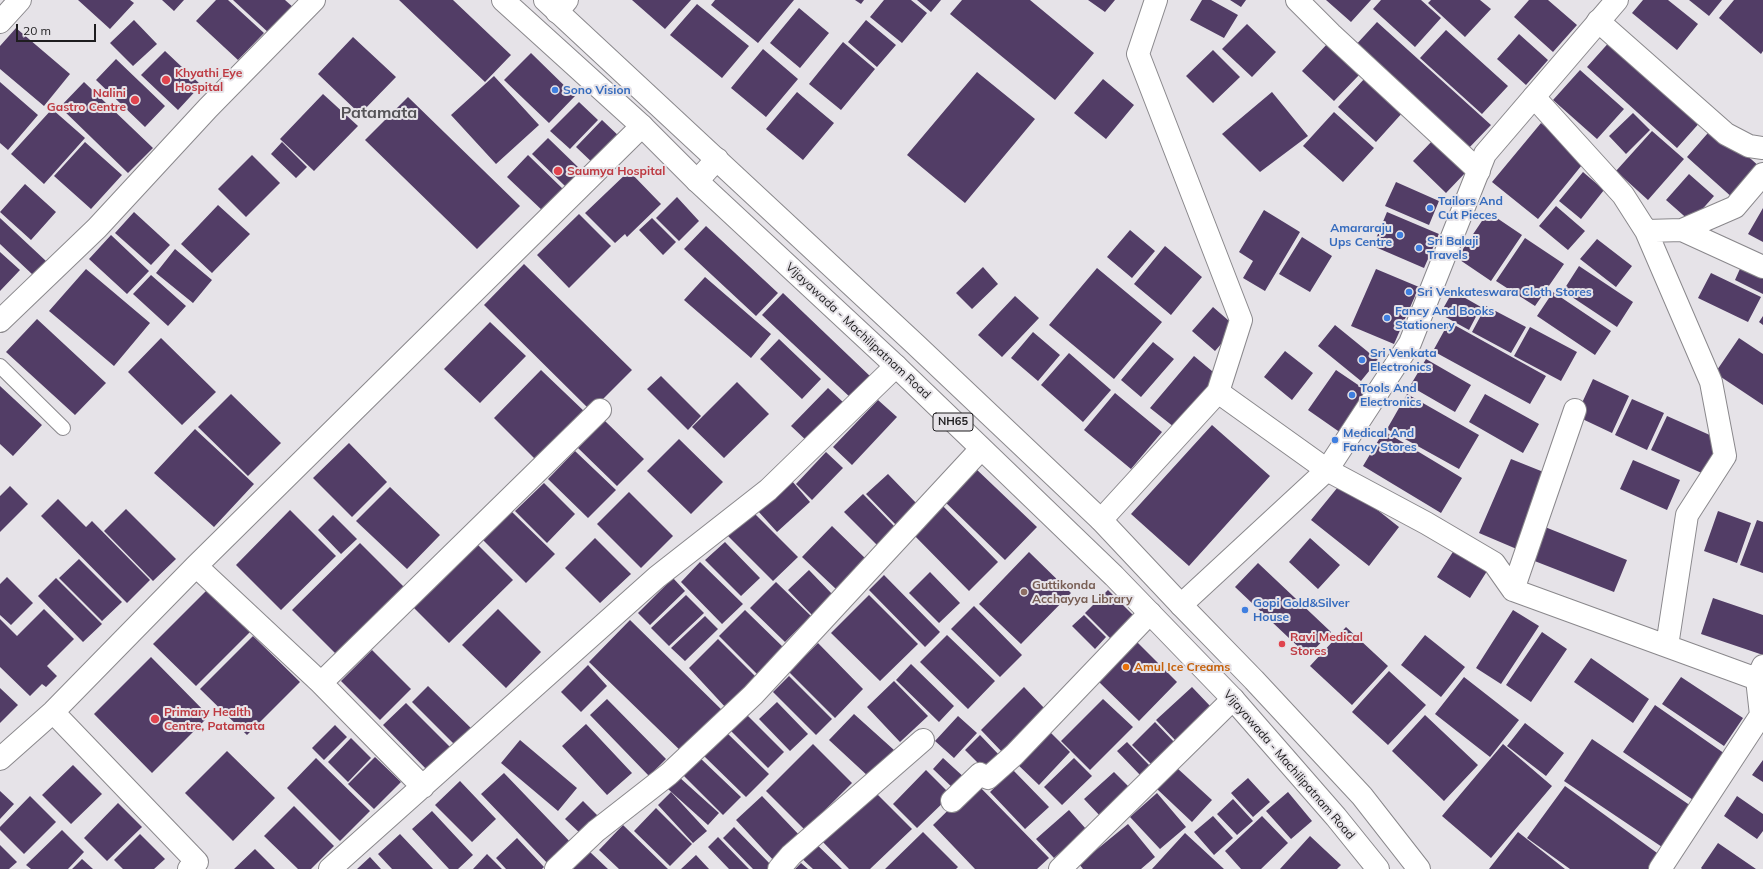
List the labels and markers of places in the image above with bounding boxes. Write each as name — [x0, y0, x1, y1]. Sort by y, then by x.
place label: Khyathi Eye Hospital — [175, 66, 242, 94]
marker: Khyathi Eye Hospital — [160, 74, 172, 86]
place label: Sono Vision — [563, 83, 631, 97]
marker: Sono Vision — [550, 85, 560, 95]
place label: Nalini Gastro Centre — [47, 86, 126, 114]
marker: Nalini Gastro Centre — [129, 94, 141, 106]
place label: Saumya Hospital — [567, 164, 665, 178]
marker: Saumya Hospital — [552, 165, 564, 177]
place label: Tailors And Cut Pieces — [1438, 194, 1503, 222]
marker: Tailors And Cut Pieces — [1425, 203, 1435, 213]
place label: Amararaju Ups Centre — [1329, 221, 1392, 249]
marker: Amararaju Ups Centre — [1395, 230, 1405, 240]
place label: Sri Balaji Travels — [1427, 234, 1478, 262]
marker: Sri Balaji Travels — [1414, 243, 1424, 253]
place label: Sri Venkateswara Cloth Stores — [1417, 285, 1592, 299]
marker: Sri Venkateswara Cloth Stores — [1404, 287, 1414, 297]
place label: Fancy And Books Stationery — [1395, 304, 1494, 332]
marker: Fancy And Books Stationery — [1382, 313, 1392, 323]
place label: Sri Venkata Electronics — [1370, 346, 1437, 374]
marker: Sri Venkata Electronics — [1357, 355, 1367, 365]
place label: Tools And Electronics — [1360, 381, 1422, 409]
marker: Tools And Electronics — [1347, 390, 1357, 400]
place label: Medical And Fancy Stores — [1343, 426, 1417, 454]
marker: Medical And Fancy Stores — [1330, 435, 1340, 445]
place label: Guttikonda Acchayya Library — [1032, 578, 1132, 606]
marker: Guttikonda Acchayya Library — [1019, 587, 1029, 597]
place label: Gopi Gold&Silver House — [1253, 596, 1349, 624]
marker: Gopi Gold&Silver House — [1240, 605, 1250, 615]
place label: Ravi Medical Stores — [1290, 630, 1363, 658]
marker: Ravi Medical Stores — [1277, 639, 1287, 649]
place label: Amul Ice Creams — [1134, 660, 1230, 674]
marker: Amul Ice Creams — [1121, 662, 1131, 672]
place label: Primary Health Centre, Patamata — [164, 705, 265, 733]
marker: Primary Health Centre, Patamata — [149, 713, 161, 725]

